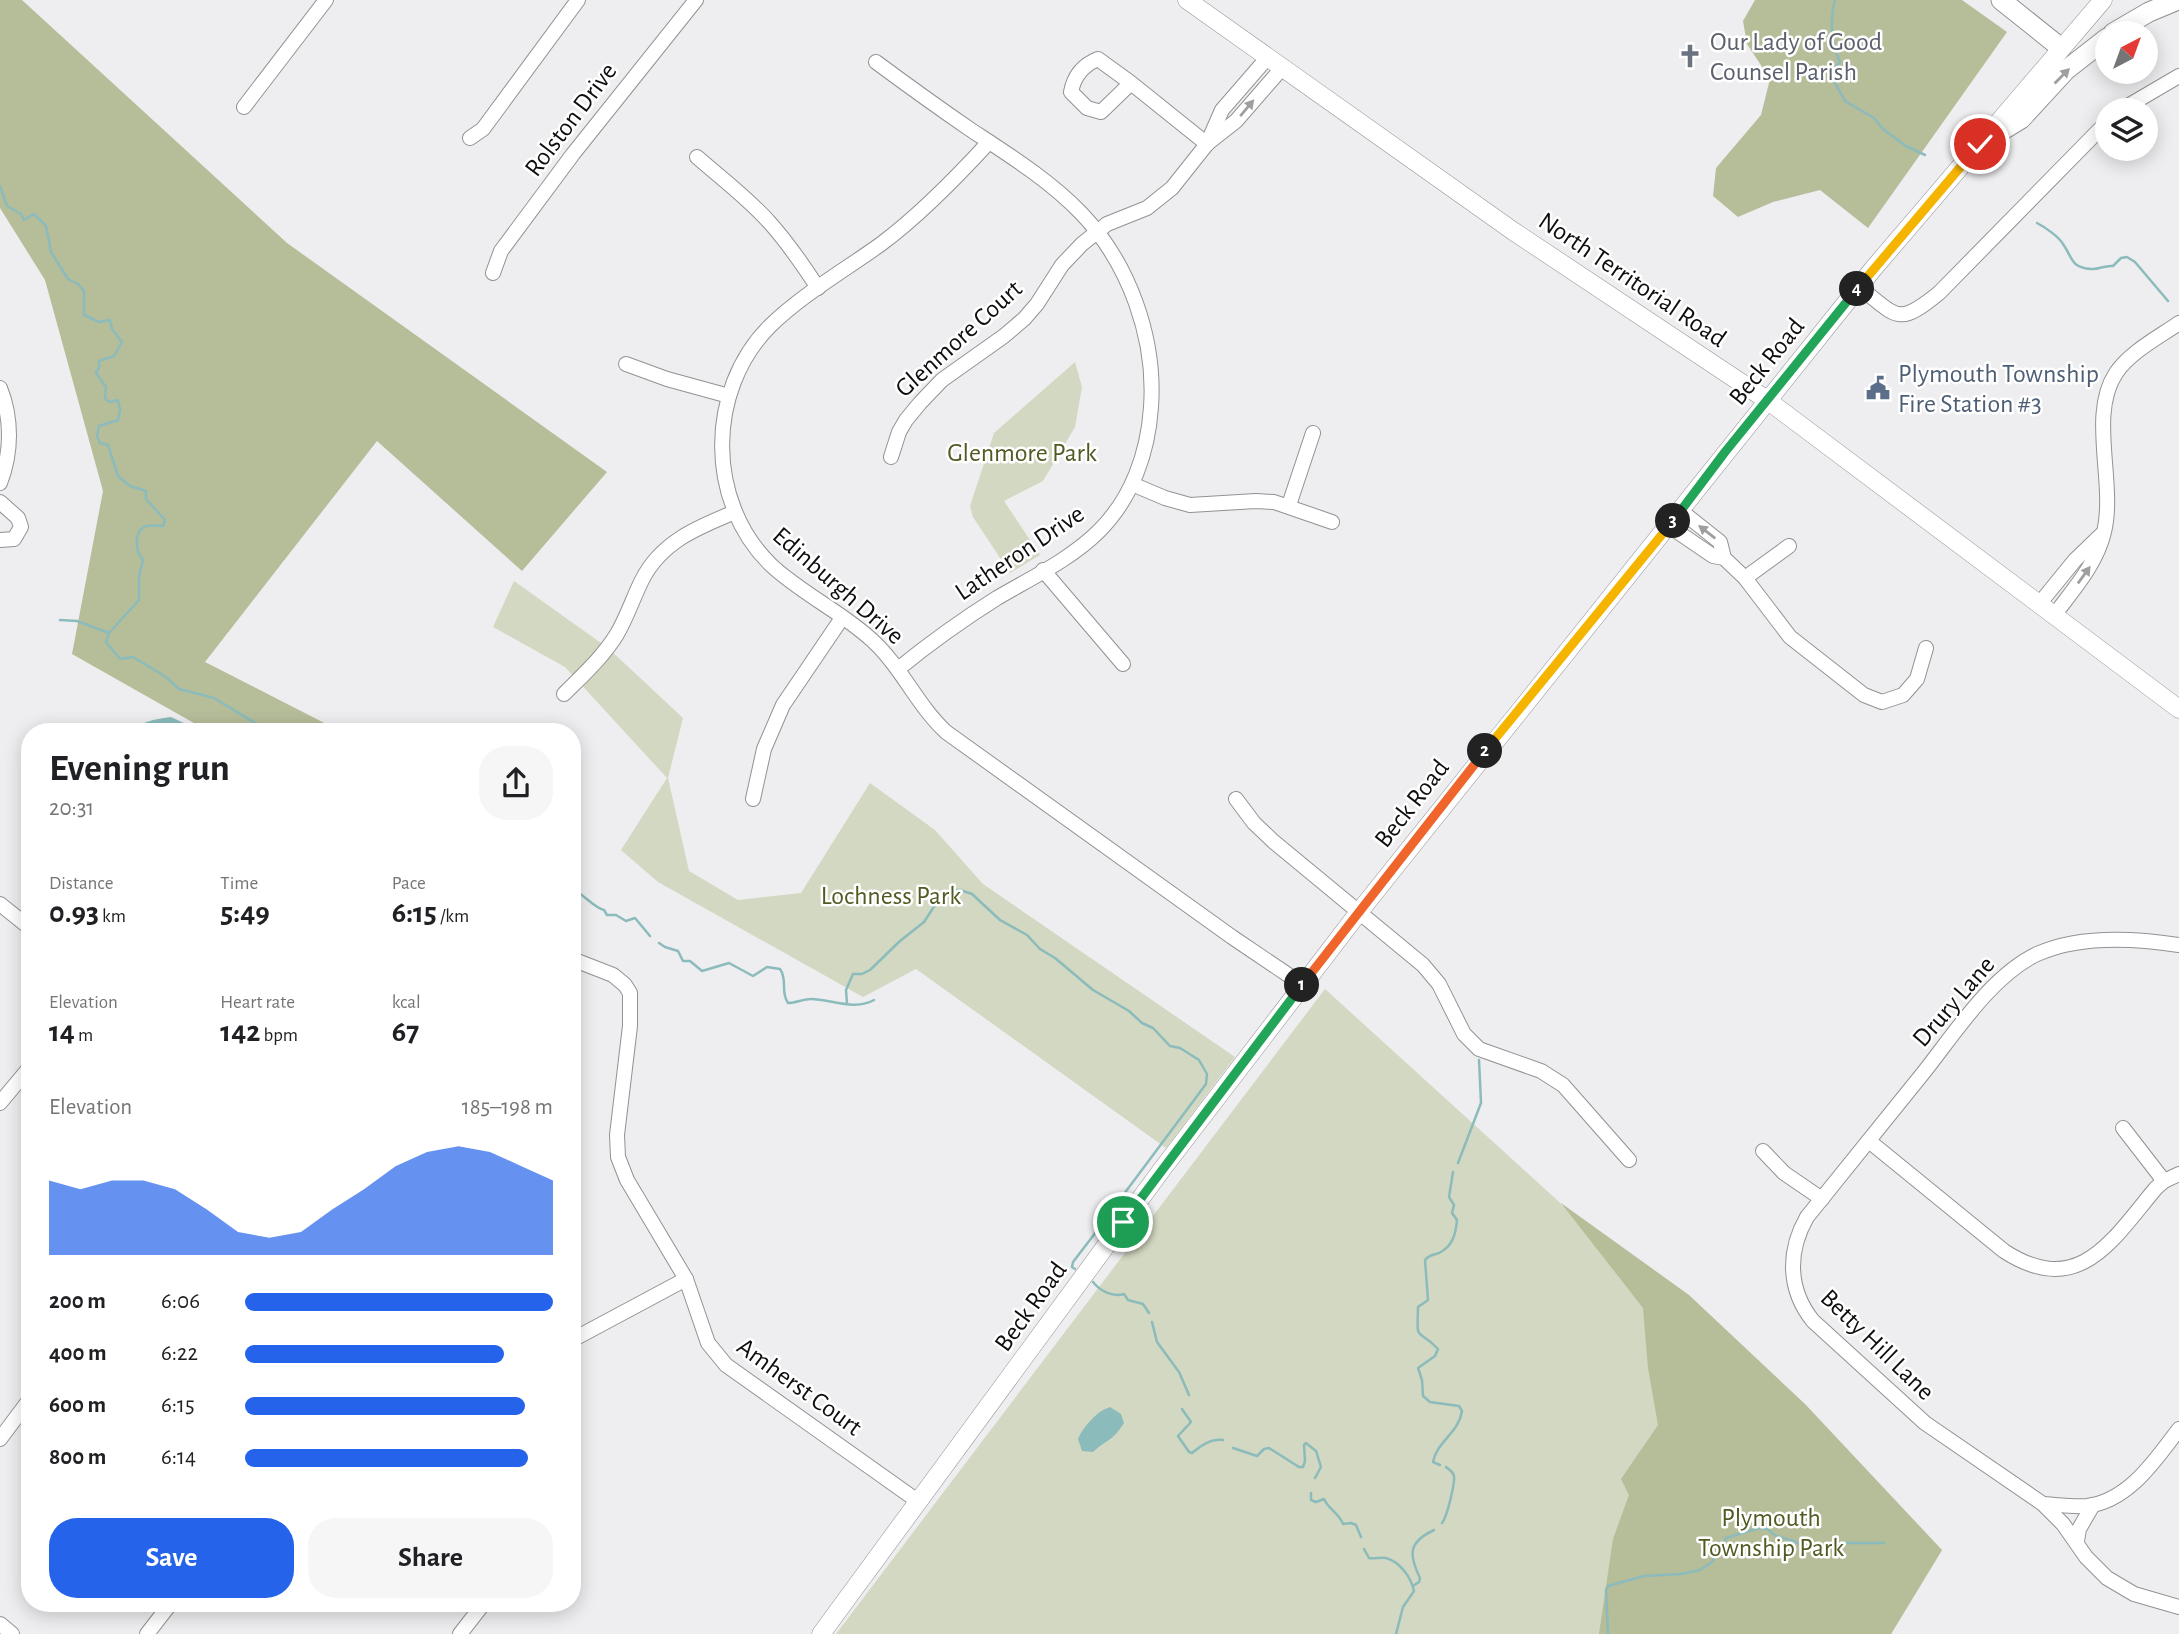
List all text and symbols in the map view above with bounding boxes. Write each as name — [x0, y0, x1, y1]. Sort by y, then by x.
north arrow — [2095, 21, 2158, 84]
map controls — [2095, 21, 2158, 161]
place label: Our Lady of Good Counsel Parish — [1710, 29, 1882, 85]
church icon: Our Lady of Good Counsel Parish — [1676, 42, 1704, 70]
street label: Rolston Drive — [520, 58, 622, 181]
one-way arrow — [2053, 68, 2069, 85]
button: layers — [2095, 98, 2158, 161]
one-way arrow — [1239, 99, 1255, 117]
pin — [1950, 114, 2010, 174]
icon: check — [1961, 125, 1999, 163]
street label: North Territorial Road — [1534, 208, 1731, 352]
pin: 4 — [1840, 272, 1874, 306]
street label: Glenmore Court — [890, 275, 1027, 402]
text: 4 — [1852, 279, 1861, 298]
street label: Beck Road — [1724, 313, 1809, 410]
place label: Plymouth Township Fire Station #3 — [1898, 361, 2099, 417]
public building icon: Plymouth Township Fire Station #3 — [1864, 374, 1892, 402]
park label: Glenmore Park — [947, 440, 1097, 466]
street label: Latheron Drive — [950, 500, 1089, 605]
pin: 3 — [1656, 504, 1690, 538]
text: 3 — [1668, 511, 1677, 530]
street label: Edinburgh Drive — [768, 522, 909, 649]
one-way arrow — [1698, 525, 1716, 539]
one-way arrow — [2076, 566, 2090, 584]
pin: 2 — [1468, 734, 1502, 768]
text: 2 — [1480, 741, 1489, 760]
button: share — [479, 746, 553, 820]
text: Evening run — [49, 750, 230, 788]
street label: Beck Road — [1370, 755, 1454, 852]
text: 20:31 — [49, 797, 94, 820]
text: Distance — [49, 874, 113, 893]
text: Time — [220, 874, 258, 893]
text: Pace — [392, 874, 426, 893]
park label: Lochness Park — [821, 883, 961, 909]
text: 0.93 — [49, 898, 99, 928]
text: 5:49 — [220, 898, 270, 928]
text: 6:15 — [392, 898, 437, 928]
text: km — [99, 907, 126, 926]
text: /km — [437, 907, 469, 926]
street label: Drury Lane — [1908, 952, 2000, 1052]
pin: 1 — [1284, 968, 1320, 1002]
text: 1 — [1298, 975, 1305, 994]
text: Elevation — [49, 993, 118, 1012]
text: Heart rate — [220, 993, 295, 1012]
text: kcal — [392, 993, 421, 1012]
text: 14 — [49, 1017, 75, 1047]
text: 142 — [220, 1017, 260, 1047]
text: 67 — [392, 1017, 419, 1047]
text: m — [75, 1026, 93, 1045]
text: bpm — [260, 1026, 298, 1045]
text: Elevation — [49, 1096, 132, 1119]
text: 185–198 m — [462, 1096, 553, 1119]
pin — [1093, 1192, 1153, 1252]
icon: arrive — [1104, 1203, 1142, 1241]
street label: Beck Road — [990, 1257, 1072, 1356]
street label: Betty Hill Lane — [1815, 1284, 1939, 1405]
text: 200 m — [49, 1290, 106, 1313]
text: 6:06 — [161, 1290, 200, 1313]
street label: Amherst Court — [732, 1333, 867, 1441]
text: 400 m — [49, 1342, 107, 1365]
text: 6:22 — [161, 1342, 198, 1365]
text: 600 m — [49, 1394, 106, 1417]
text: 6:15 — [161, 1394, 195, 1417]
text: 800 m — [49, 1446, 106, 1469]
text: 6:14 — [161, 1446, 196, 1469]
park label: Plymouth Township Park — [1698, 1505, 1844, 1561]
button: Save — [49, 1518, 294, 1598]
button: Share — [308, 1518, 553, 1598]

